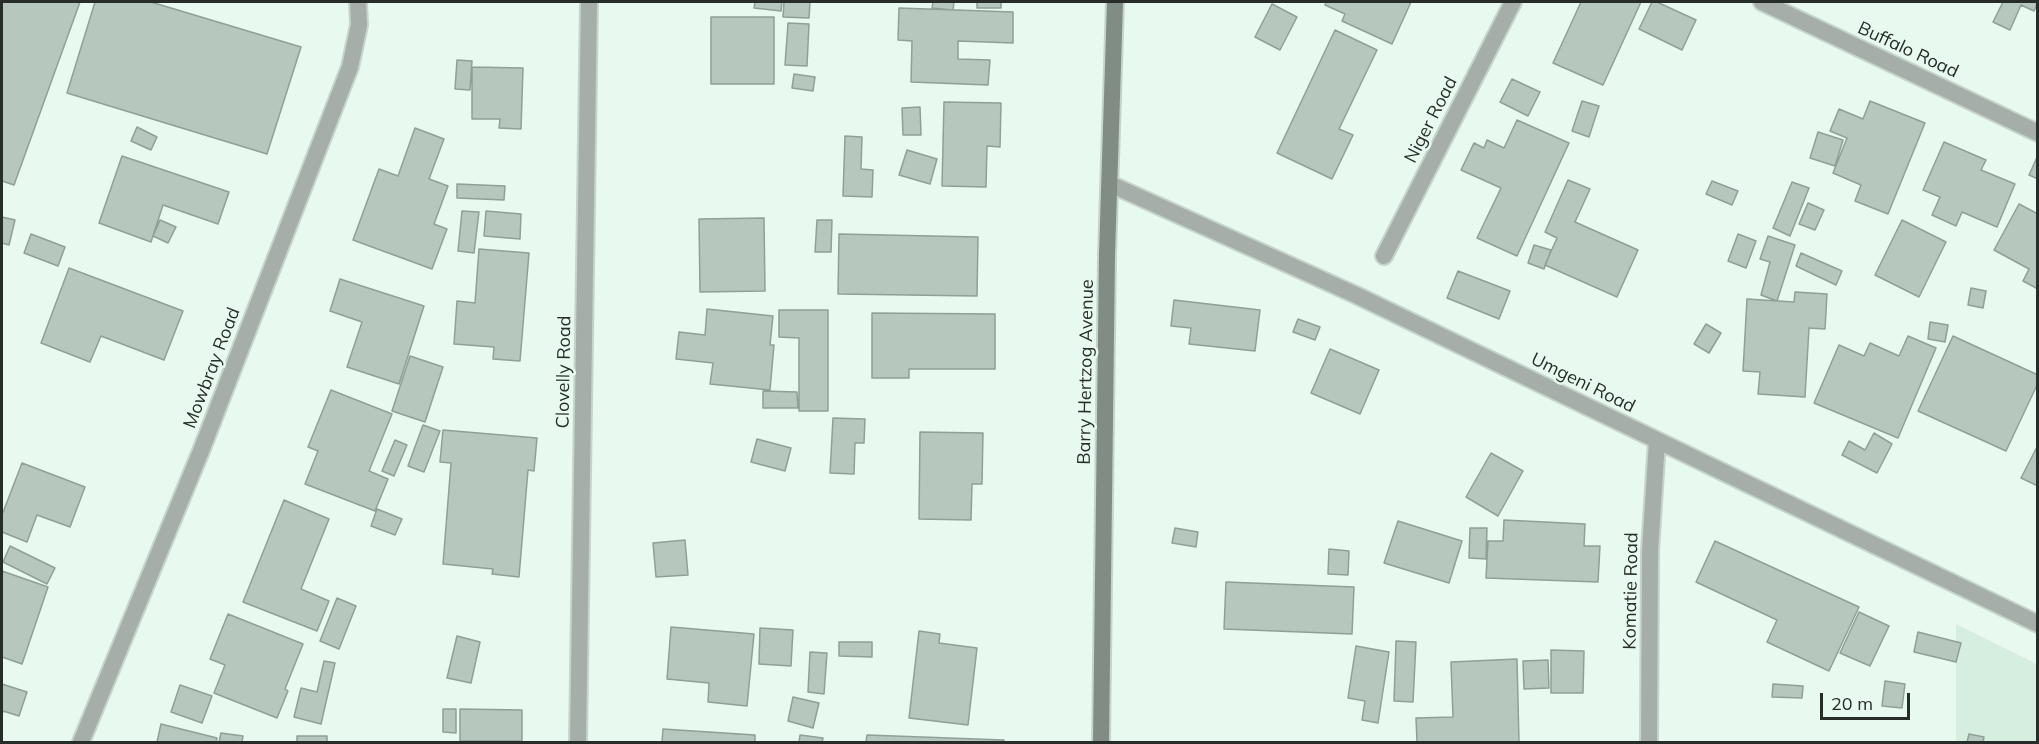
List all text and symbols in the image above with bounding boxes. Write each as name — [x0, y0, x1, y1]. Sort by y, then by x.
street label: Buffalo Road — [1854, 17, 1962, 83]
street label: Niger Road — [1400, 73, 1462, 167]
street label: Barry Hertzog Avenue — [1074, 279, 1098, 465]
street label: Mowbray Road — [179, 305, 245, 431]
street label: Clovelly Road — [552, 315, 576, 429]
street label: Umgeni Road — [1527, 348, 1639, 418]
street label: Komatie Road — [1619, 532, 1643, 650]
scale bar — [1823, 681, 1913, 719]
text: 20 m — [1831, 692, 1873, 715]

